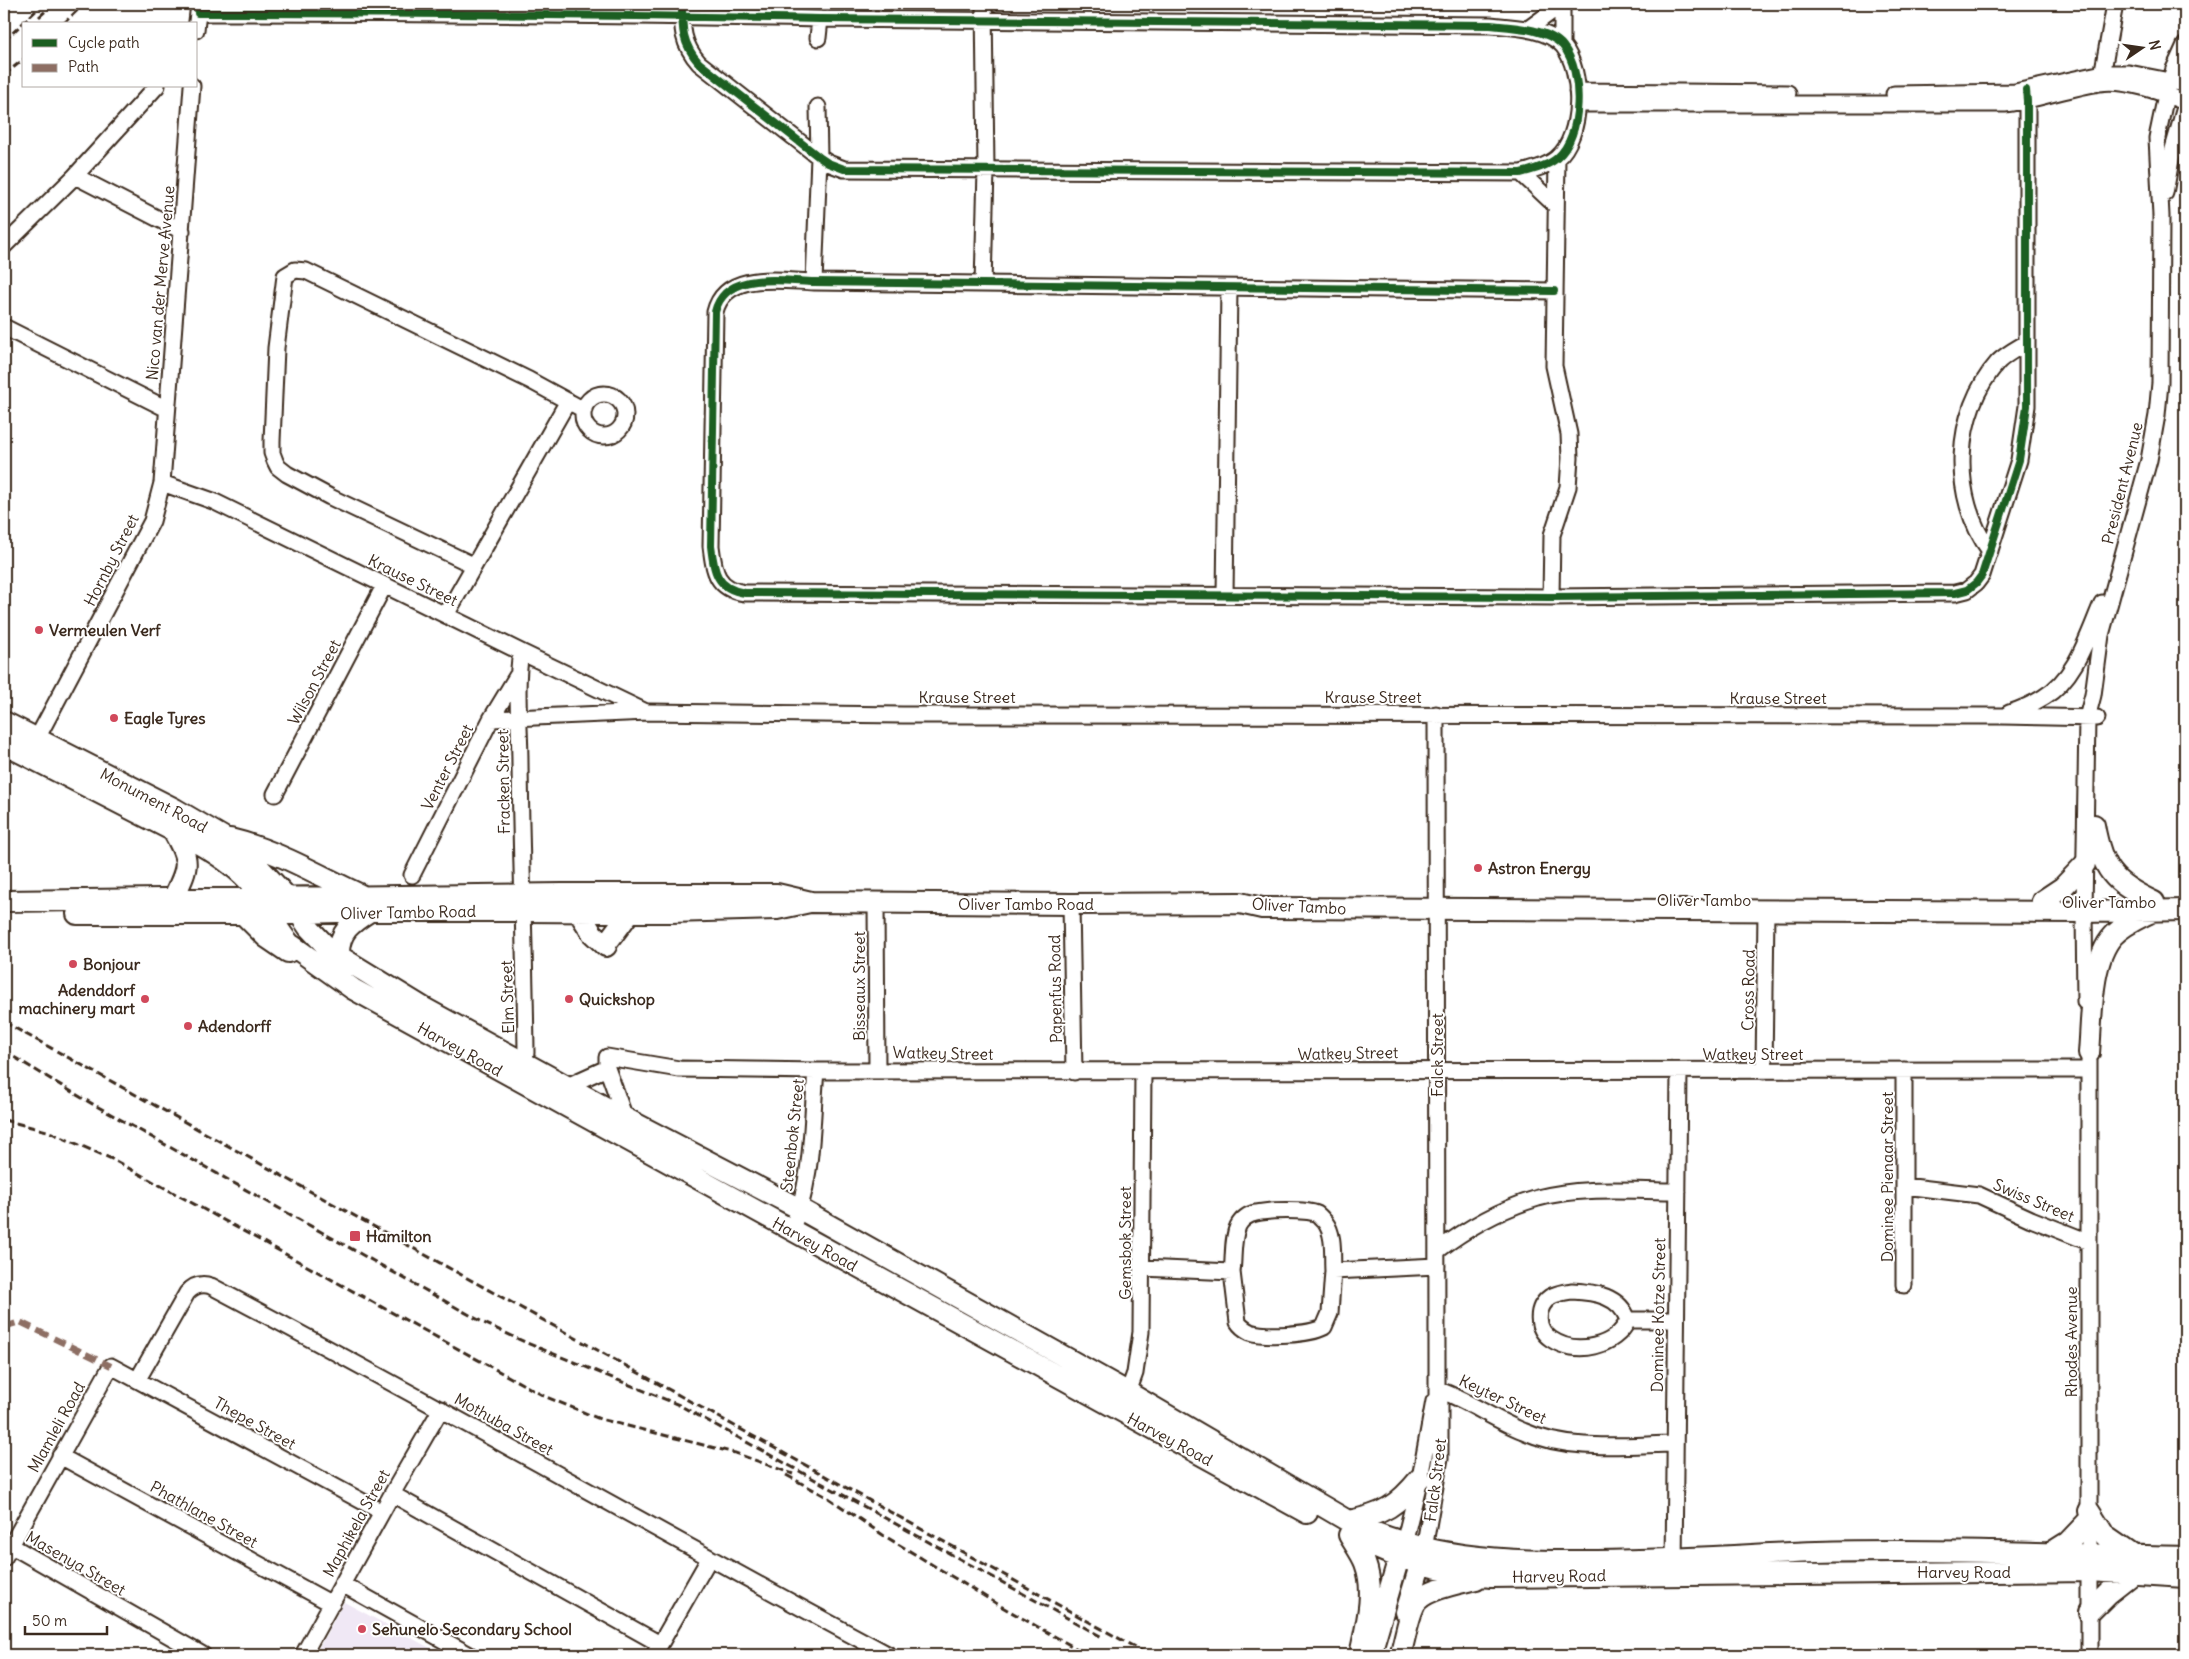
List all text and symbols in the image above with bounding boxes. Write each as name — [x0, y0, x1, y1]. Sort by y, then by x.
legend — [22, 22, 198, 88]
north arrow — [2116, 22, 2166, 72]
text: Cycle path — [68, 33, 140, 52]
text: N — [2145, 38, 2165, 52]
text: Path — [68, 57, 99, 76]
street label: Nico van der Merve Avenue — [142, 185, 178, 381]
street label: President Avenue — [2097, 420, 2147, 546]
street label: Hornby Street — [79, 510, 143, 609]
street label: Krause Street — [365, 550, 462, 611]
place label: Vermeulen Verf — [49, 620, 161, 640]
marker: Vermeulen Verf — [33, 624, 45, 636]
street label: Wilson Street — [283, 635, 345, 728]
street label: Krause Street — [918, 687, 1016, 707]
street label: Krause Street — [1324, 687, 1422, 707]
street label: Krause Street — [1729, 688, 1827, 708]
place label: Eagle Tyres — [124, 708, 205, 729]
marker: Eagle Tyres — [108, 712, 120, 724]
street label: Venter Street — [417, 720, 478, 813]
street label: Fracken Street — [492, 729, 514, 834]
street label: Monument Road — [97, 763, 211, 837]
place label: Astron Energy — [1488, 858, 1591, 879]
marker: Astron Energy — [1472, 862, 1484, 874]
street label: Oliver Tambo — [1657, 890, 1751, 910]
street label: Oliver Tambo — [2062, 892, 2156, 912]
street label: Oliver Tambo Road — [958, 894, 1094, 914]
street label: Oliver Tambo — [1251, 894, 1347, 918]
street label: Oliver Tambo Road — [340, 901, 476, 923]
street label: Bisseaux Street — [849, 930, 869, 1041]
street label: Papenfus Road — [1044, 935, 1066, 1043]
street label: Cross Road — [1737, 949, 1759, 1031]
place label: Bonjour — [83, 954, 141, 974]
marker: Bonjour — [67, 958, 79, 970]
street label: Elm Street — [496, 959, 518, 1034]
place label: Adenddorf machinery mart — [19, 980, 136, 1019]
place label: Quickshop — [579, 989, 655, 1010]
marker: Adenddorf machinery mart — [139, 993, 151, 1005]
marker: Quickshop — [563, 993, 575, 1005]
street label: Falck Street — [1427, 1012, 1447, 1097]
place label: Adendorff — [198, 1016, 272, 1036]
street label: Harvey Road — [414, 1017, 506, 1081]
marker: Adendorff — [182, 1020, 194, 1032]
street label: Watkey Street — [892, 1042, 994, 1064]
street label: Watkey Street — [1297, 1042, 1399, 1064]
street label: Watkey Street — [1703, 1044, 1804, 1064]
street label: Steenbok Street — [776, 1077, 808, 1192]
street label: Dominee Pienaar Street — [1877, 1091, 1897, 1262]
street label: Swiss Street — [1991, 1174, 2078, 1226]
street label: Gemsbok Street — [1115, 1185, 1135, 1300]
street label: Harvey Road — [769, 1212, 861, 1276]
place label: Hamilton — [366, 1226, 431, 1246]
marker: Hamilton — [348, 1229, 362, 1243]
street label: Dominee Kotze Street — [1647, 1237, 1669, 1393]
street label: Rhodes Avenue — [2061, 1286, 2081, 1398]
street label: Keyter Street — [1456, 1370, 1550, 1428]
street label: Mlamleli Road — [23, 1378, 89, 1476]
street label: Mothuba Street — [451, 1389, 558, 1460]
street label: Thepe Street — [211, 1392, 300, 1454]
street label: Harvey Road — [1124, 1408, 1216, 1470]
street label: Falck Street — [1420, 1437, 1450, 1523]
street label: Maphikela Street — [318, 1465, 394, 1580]
street label: Phathlane Street — [147, 1476, 262, 1552]
street label: Masenya Street — [23, 1526, 130, 1600]
street label: Harvey Road — [1917, 1562, 2011, 1582]
street label: Harvey Road — [1512, 1565, 1606, 1587]
scale bar — [25, 1604, 108, 1636]
text: 50 m — [32, 1611, 67, 1630]
place label: Sehunelo Secondary School — [372, 1619, 572, 1640]
marker: Sehunelo Secondary School — [356, 1623, 368, 1635]

